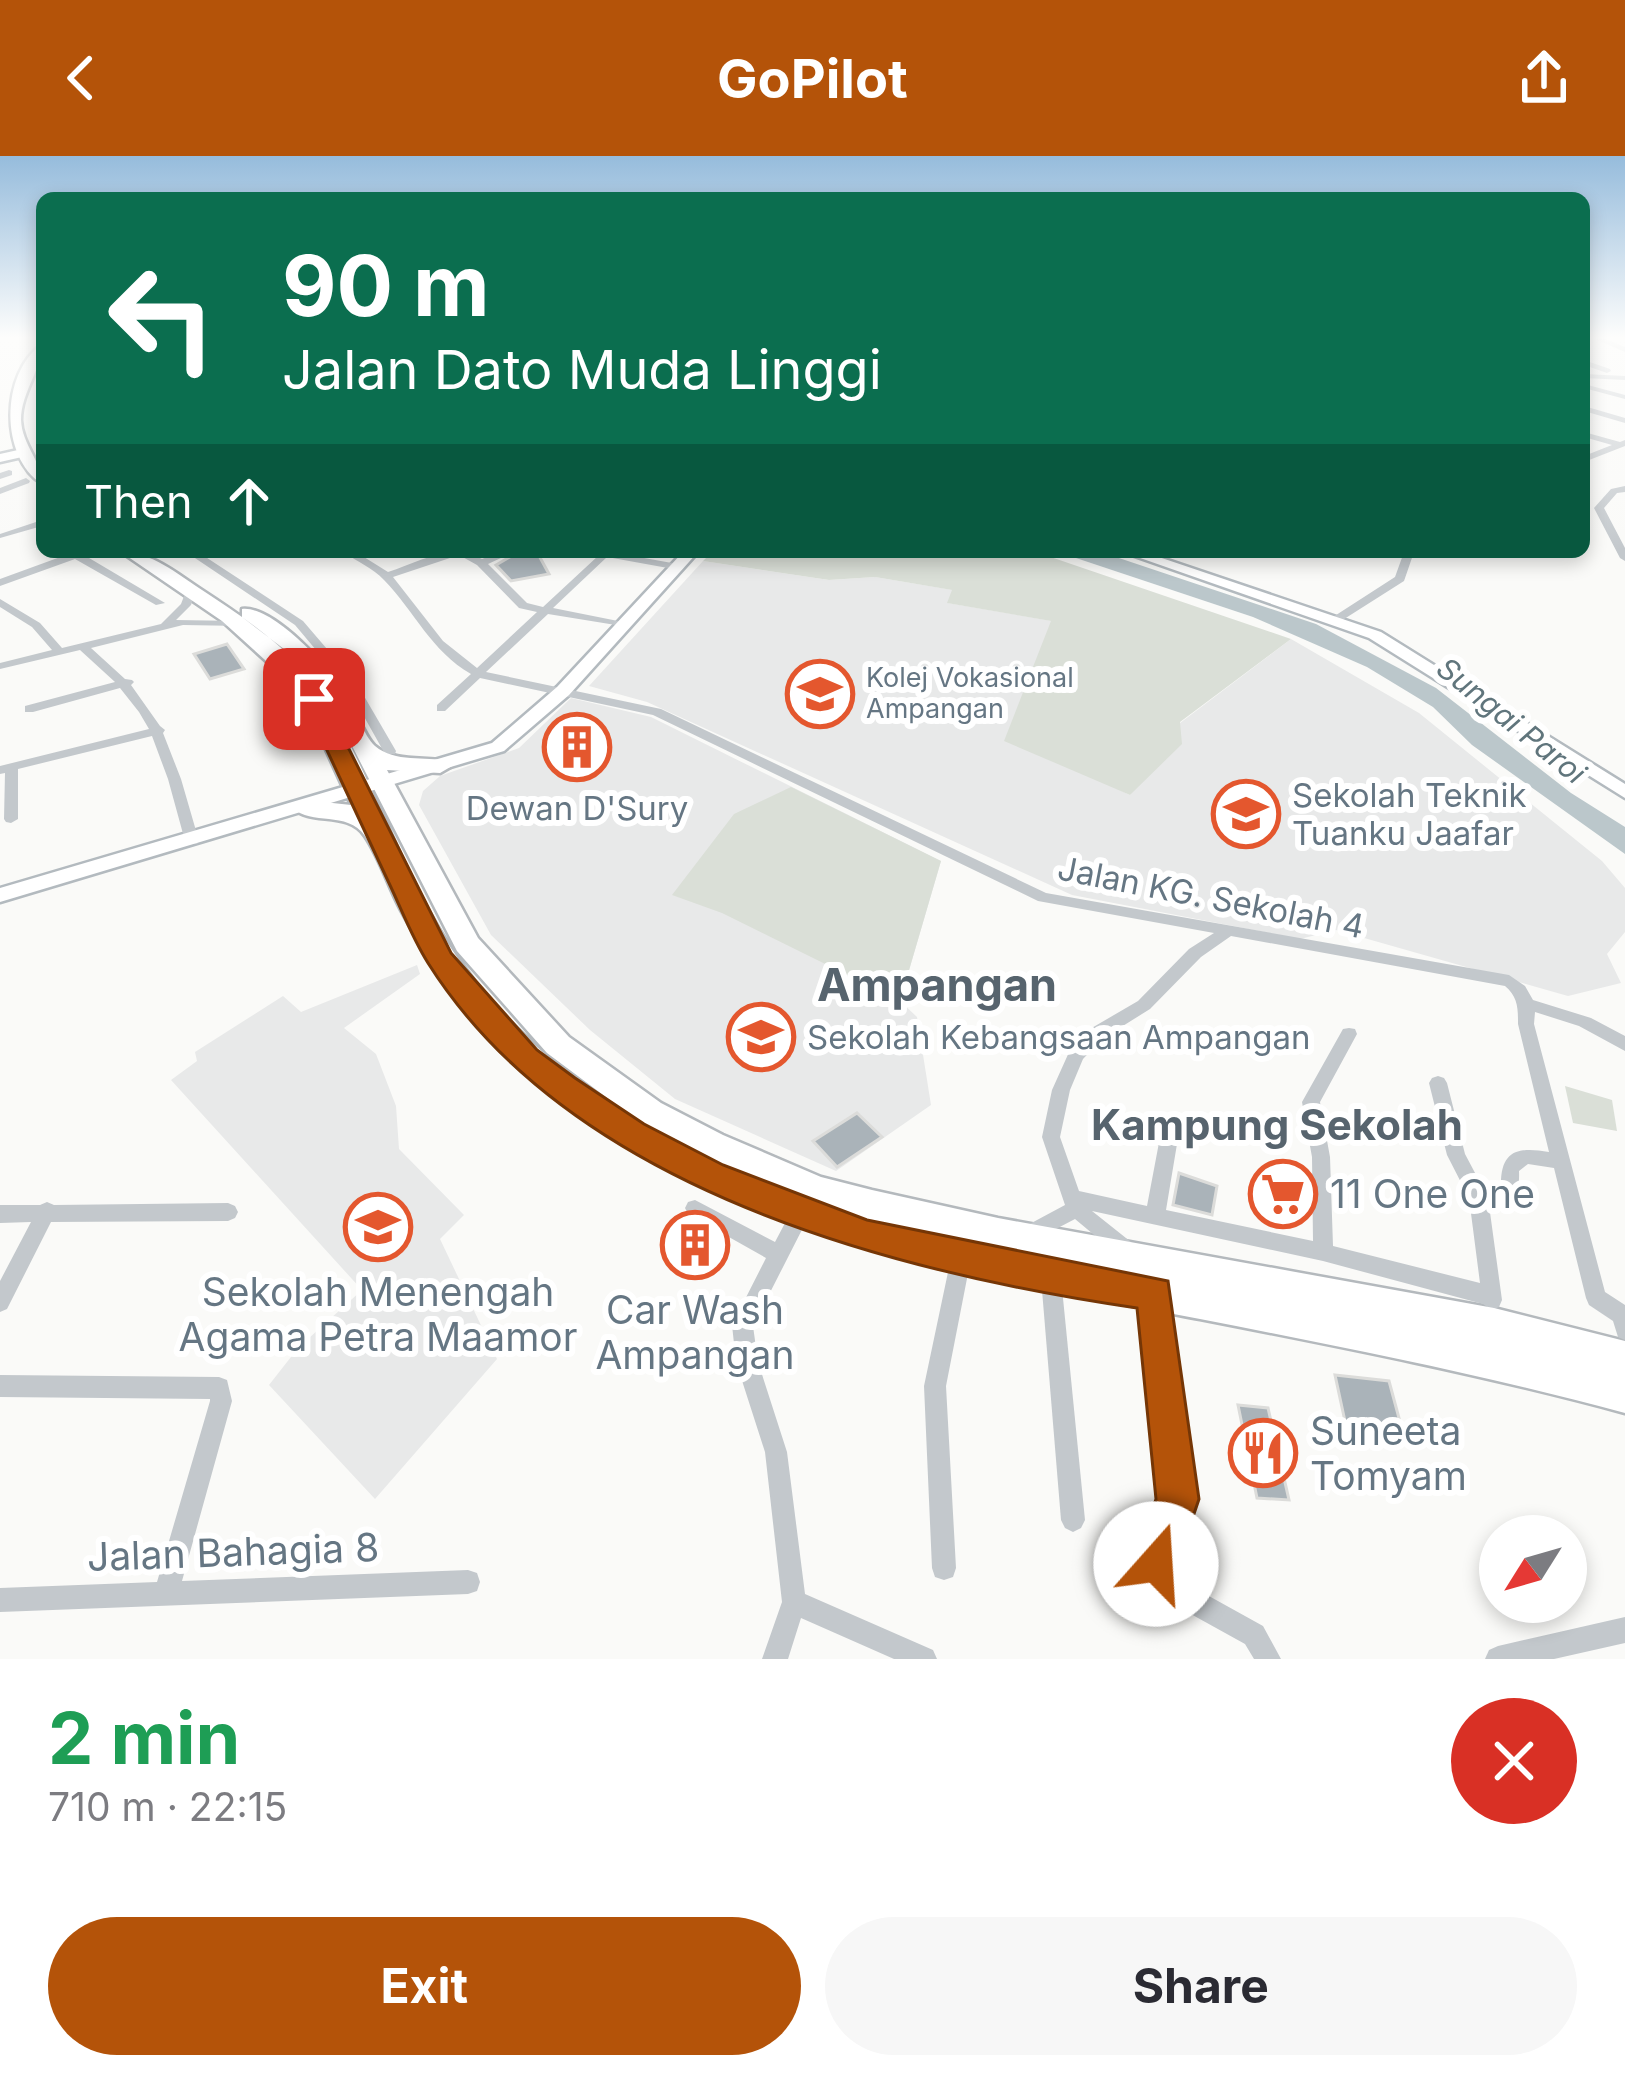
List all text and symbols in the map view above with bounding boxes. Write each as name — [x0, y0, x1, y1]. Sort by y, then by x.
icon: back — [48, 45, 114, 111]
icon: share — [1511, 45, 1577, 111]
text: GoPilot — [717, 46, 908, 111]
text: 90 m — [282, 235, 490, 336]
icon: left — [84, 240, 240, 396]
text: Jalan Dato Muda Linggi — [282, 337, 882, 402]
icon: ahead — [216, 468, 282, 534]
text: Then — [84, 474, 192, 529]
pin — [263, 648, 365, 750]
water label: Sungai Paroi — [1430, 649, 1594, 792]
school or university icon: Kolej Vokasional Ampangan — [785, 659, 855, 729]
place label: Kolej Vokasional Ampangan — [866, 661, 1074, 725]
icon: arrive — [281, 666, 347, 732]
building icon: Dewan D'Sury — [542, 712, 612, 782]
place label: Sekolah Teknik Tuanku Jaafar — [1292, 775, 1527, 853]
school or university icon: Sekolah Teknik Tuanku Jaafar — [1211, 779, 1281, 849]
place label: Dewan D'Sury — [466, 788, 688, 828]
street label: Jalan KG. Sekolah 4 — [1054, 848, 1368, 946]
district label: Ampangan — [817, 957, 1057, 1012]
school or university icon: Sekolah Kebangsaan Ampangan — [726, 1002, 796, 1072]
place label: Sekolah Kebangsaan Ampangan — [807, 1017, 1311, 1057]
district label: Kampung Sekolah — [1091, 1099, 1463, 1150]
supermarket icon: 11 One One — [1248, 1159, 1318, 1229]
place label: 11 One One — [1330, 1170, 1535, 1217]
school or university icon: Sekolah Menengah Agama Petra Maamor — [343, 1192, 413, 1262]
building icon: Car Wash Ampangan — [660, 1210, 730, 1280]
place label: Sekolah Menengah Agama Petra Maamor — [179, 1268, 577, 1360]
place label: Car Wash Ampangan — [595, 1286, 795, 1378]
place label: Suneeta Tomyam — [1310, 1407, 1467, 1499]
restaurant icon: Suneeta Tomyam — [1228, 1418, 1298, 1488]
position arrow — [1093, 1501, 1219, 1627]
north arrow — [1479, 1515, 1587, 1623]
map controls — [1479, 1515, 1587, 1623]
street label: Jalan Bahagia 8 — [86, 1523, 380, 1580]
text: 2 min — [48, 1694, 240, 1781]
button: close — [1451, 1698, 1577, 1824]
text: 710 m · 22:15 — [48, 1783, 287, 1830]
button: Exit — [48, 1917, 801, 2055]
button: Share — [825, 1917, 1577, 2055]

